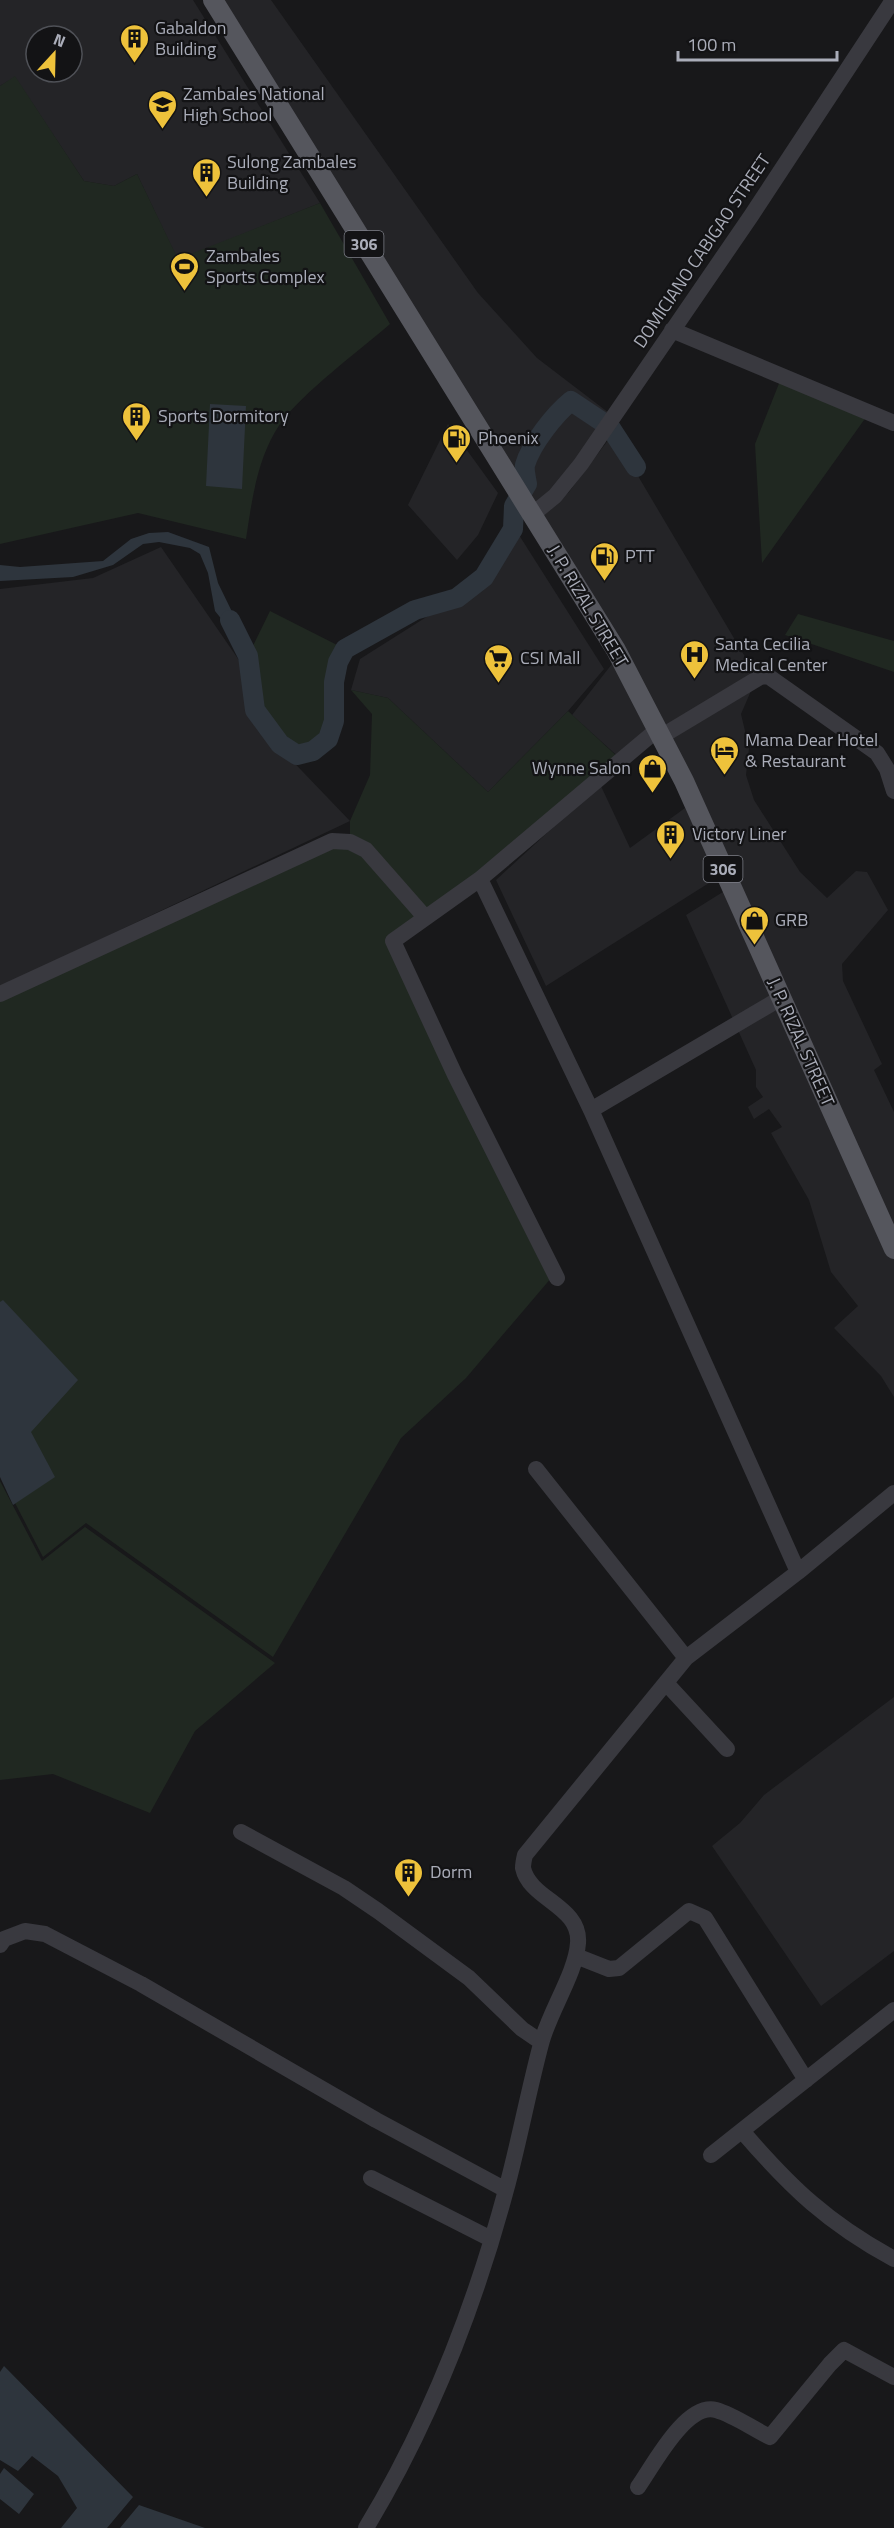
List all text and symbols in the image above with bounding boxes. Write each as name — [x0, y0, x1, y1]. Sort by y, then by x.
place label: Gabaldon Building — [155, 14, 226, 62]
building icon: Gabaldon Building — [118, 22, 150, 64]
north arrow — [24, 24, 84, 84]
scale bar — [678, 24, 837, 62]
text: N — [50, 27, 69, 53]
text: 100 m — [687, 31, 736, 58]
place label: Zambales National High School — [183, 80, 325, 128]
school or university icon: Zambales National High School — [146, 88, 178, 130]
place label: Sulong Zambales Building — [227, 148, 357, 196]
street label: DOMICIANO CABIGAO STREET — [626, 148, 777, 353]
building icon: Sulong Zambales Building — [190, 156, 222, 198]
road number: 306 — [344, 231, 384, 257]
place label: Zambales Sports Complex — [206, 242, 325, 290]
sports icon: Zambales Sports Complex — [169, 250, 201, 292]
building icon: Sports Dormitory — [121, 400, 153, 442]
place label: Sports Dormitory — [158, 402, 289, 429]
fuel station icon: Phoenix — [441, 422, 473, 464]
place label: Phoenix — [478, 424, 539, 451]
street label: J. P. RIZAL STREET — [541, 540, 636, 672]
fuel station icon: PTT — [588, 540, 620, 582]
place label: PTT — [625, 542, 655, 569]
place label: Santa Cecilia Medical Center — [715, 630, 828, 678]
hospital icon: Santa Cecilia Medical Center — [678, 638, 710, 680]
supermarket icon: CSI Mall — [483, 642, 515, 684]
place label: CSI Mall — [520, 644, 580, 671]
place label: Mama Dear Hotel & Restaurant — [745, 726, 878, 774]
hotel icon: Mama Dear Hotel & Restaurant — [708, 734, 740, 776]
shop icon: Wynne Salon — [636, 752, 668, 794]
place label: Wynne Salon — [532, 754, 631, 781]
building icon: Victory Liner — [655, 818, 687, 860]
place label: Victory Liner — [692, 820, 787, 847]
road number: 306 — [704, 856, 742, 882]
shop icon: GRB — [738, 904, 770, 946]
place label: GRB — [775, 906, 808, 933]
street label: J. P. RIZAL STREET — [761, 973, 842, 1111]
building icon: Dorm — [393, 1856, 425, 1898]
place label: Dorm — [430, 1858, 472, 1885]

